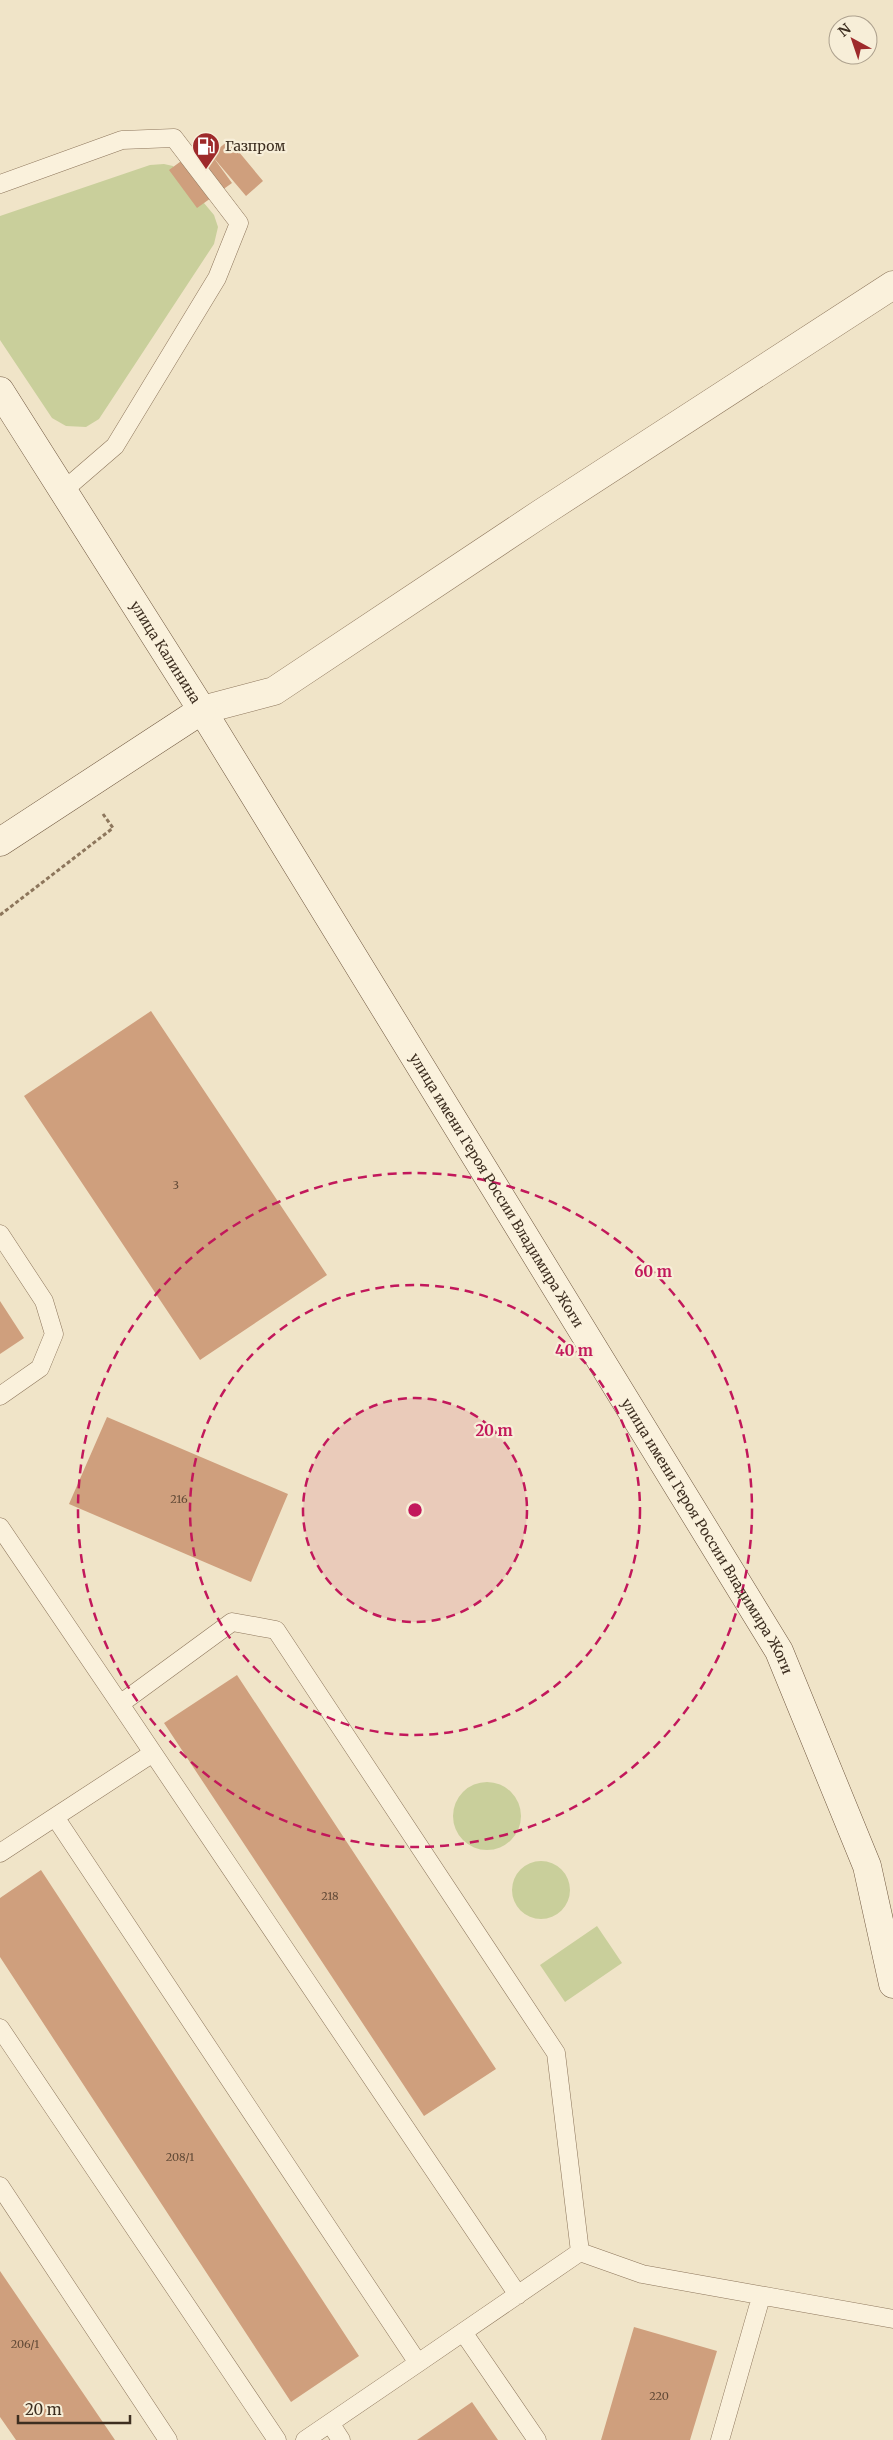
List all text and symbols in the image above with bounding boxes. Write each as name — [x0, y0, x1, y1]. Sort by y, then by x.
north arrow — [828, 15, 878, 65]
text: N — [835, 20, 855, 40]
fuel station icon: Газпром — [191, 131, 221, 170]
place label: Газпром — [225, 137, 286, 155]
street label: улица Калинина — [126, 597, 205, 707]
street label: улица имени Героя России Владимира Жоги — [406, 1050, 588, 1331]
house number: 3 — [173, 1178, 179, 1192]
text: 60 m — [634, 1262, 672, 1281]
text: 40 m — [555, 1341, 593, 1360]
street label: улица имени Героя России Владимира Жоги — [617, 1395, 797, 1677]
text: 20 m — [475, 1421, 513, 1440]
house number: 216 — [170, 1492, 188, 1506]
centre of rings — [406, 1501, 424, 1519]
house number: 218 — [321, 1889, 339, 1903]
house number: 208/1 — [166, 2150, 194, 2164]
house number: 206/1 — [11, 2337, 39, 2351]
house number: 220 — [649, 2389, 669, 2403]
scale bar — [18, 2392, 130, 2424]
text: 20 m — [25, 2400, 62, 2419]

